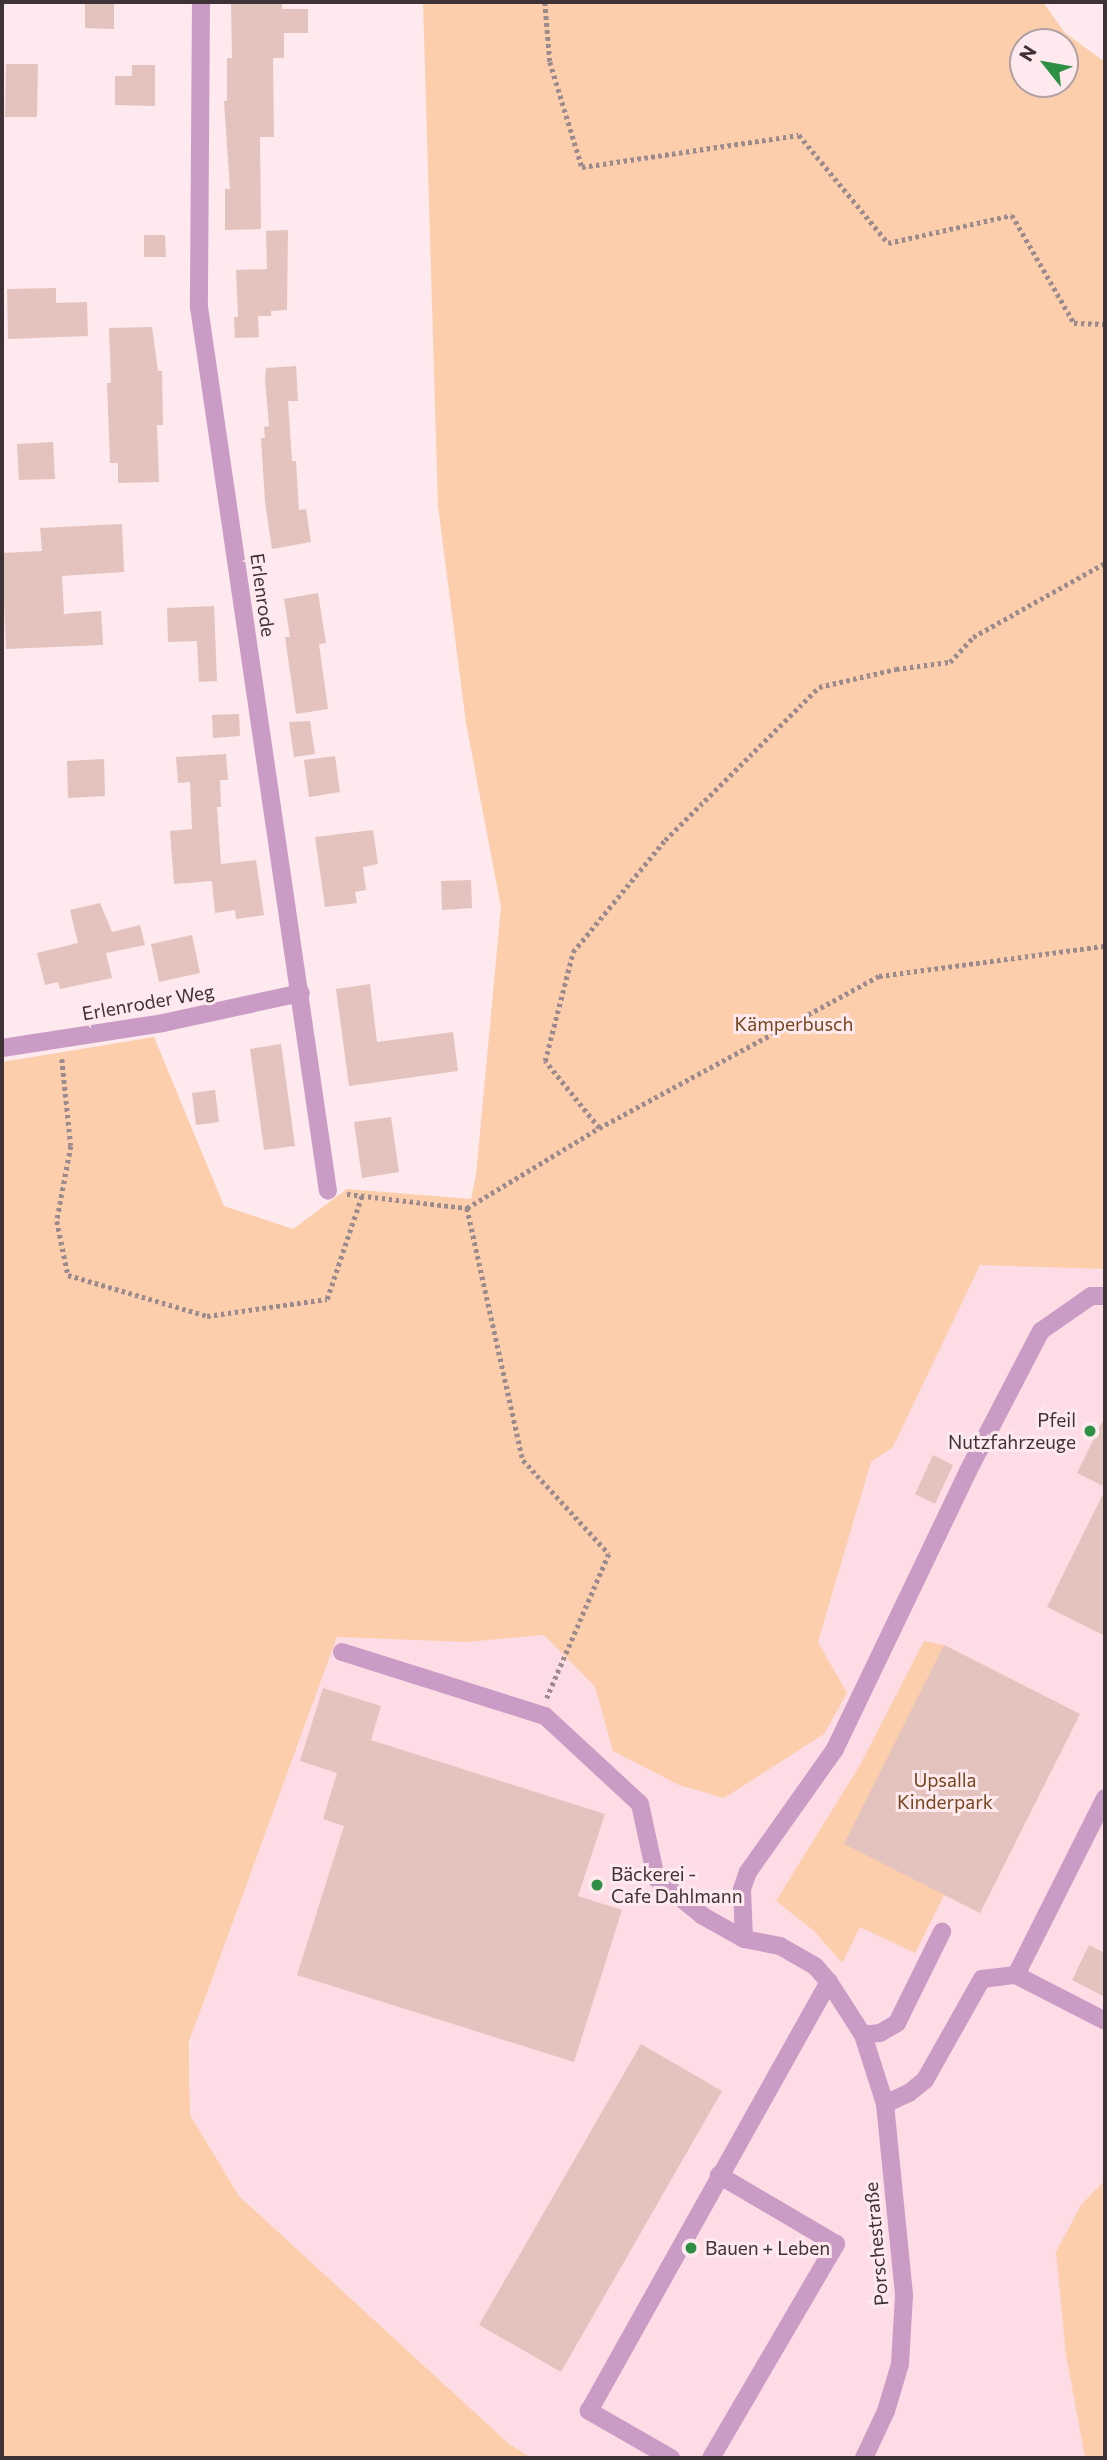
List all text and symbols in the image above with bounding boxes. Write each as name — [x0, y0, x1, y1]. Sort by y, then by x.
north arrow — [1009, 28, 1079, 98]
text: N — [1014, 41, 1041, 65]
street label: Erlenrode — [246, 552, 280, 638]
street label: Erlenroder Weg — [80, 979, 216, 1025]
park label: Kämperbusch — [735, 1013, 853, 1035]
place label: Pfeil Nutzfahrzeuge — [948, 1409, 1076, 1453]
marker: Pfeil Nutzfahrzeuge — [1082, 1423, 1098, 1439]
park label: Upsalla Kinderpark — [897, 1769, 993, 1813]
place label: Bäckerei - Cafe Dahlmann — [611, 1863, 743, 1907]
marker: Bäckerei - Cafe Dahlmann — [589, 1877, 605, 1893]
street label: Porschestraße — [859, 2181, 893, 2307]
place label: Bauen + Leben — [705, 2237, 830, 2259]
marker: Bauen + Leben — [683, 2240, 699, 2256]

